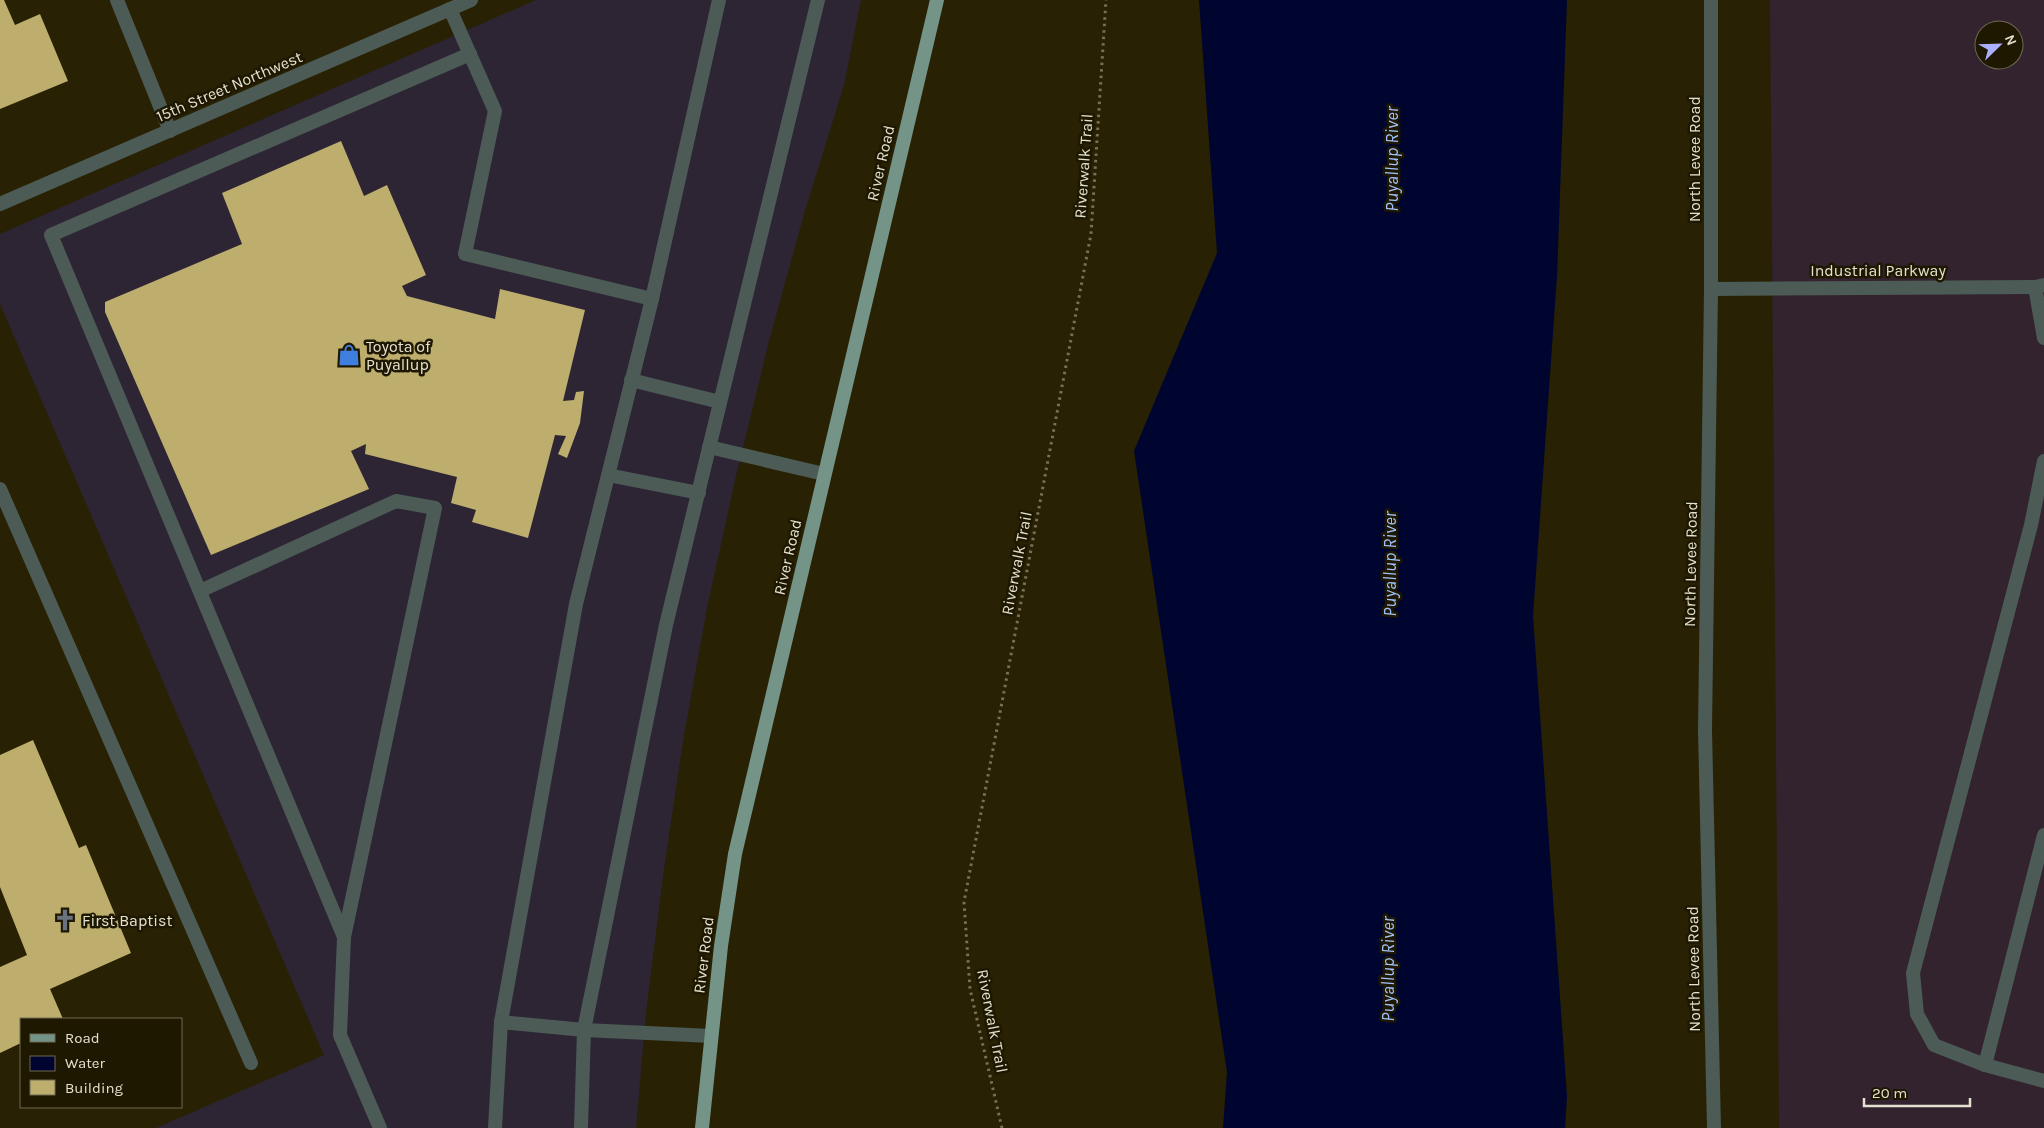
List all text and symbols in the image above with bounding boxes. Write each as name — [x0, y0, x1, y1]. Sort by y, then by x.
north arrow — [1974, 20, 2024, 70]
text: N — [2001, 32, 2020, 48]
street label: 15th Street Northwest — [153, 47, 305, 126]
street label: North Levee Road — [1685, 96, 1704, 222]
water label: Puyallup River — [1381, 105, 1403, 212]
street label: Riverwalk Trail — [1070, 113, 1097, 219]
street label: River Road — [863, 123, 898, 203]
street label: Industrial Parkway — [1810, 261, 1946, 280]
place label: Toyota of Puyallup — [366, 337, 431, 374]
shop icon: Toyota of Puyallup — [336, 342, 362, 368]
street label: North Levee Road — [1680, 501, 1701, 627]
street label: Riverwalk Trail — [997, 510, 1036, 616]
water label: Puyallup River — [1379, 510, 1401, 617]
street label: River Road — [770, 517, 805, 597]
street label: North Levee Road — [1683, 906, 1704, 1032]
church icon: First Baptist — [52, 907, 78, 933]
place label: First Baptist — [82, 911, 172, 930]
water label: Puyallup River — [1377, 915, 1399, 1022]
street label: River Road — [689, 916, 718, 995]
street label: Riverwalk Trail — [973, 968, 1012, 1074]
legend — [20, 1018, 182, 1108]
text: Road — [65, 1029, 100, 1047]
text: Water — [65, 1054, 106, 1072]
scale bar — [1864, 1076, 1970, 1108]
text: Building — [65, 1079, 123, 1097]
text: 20 m — [1872, 1084, 1907, 1102]

